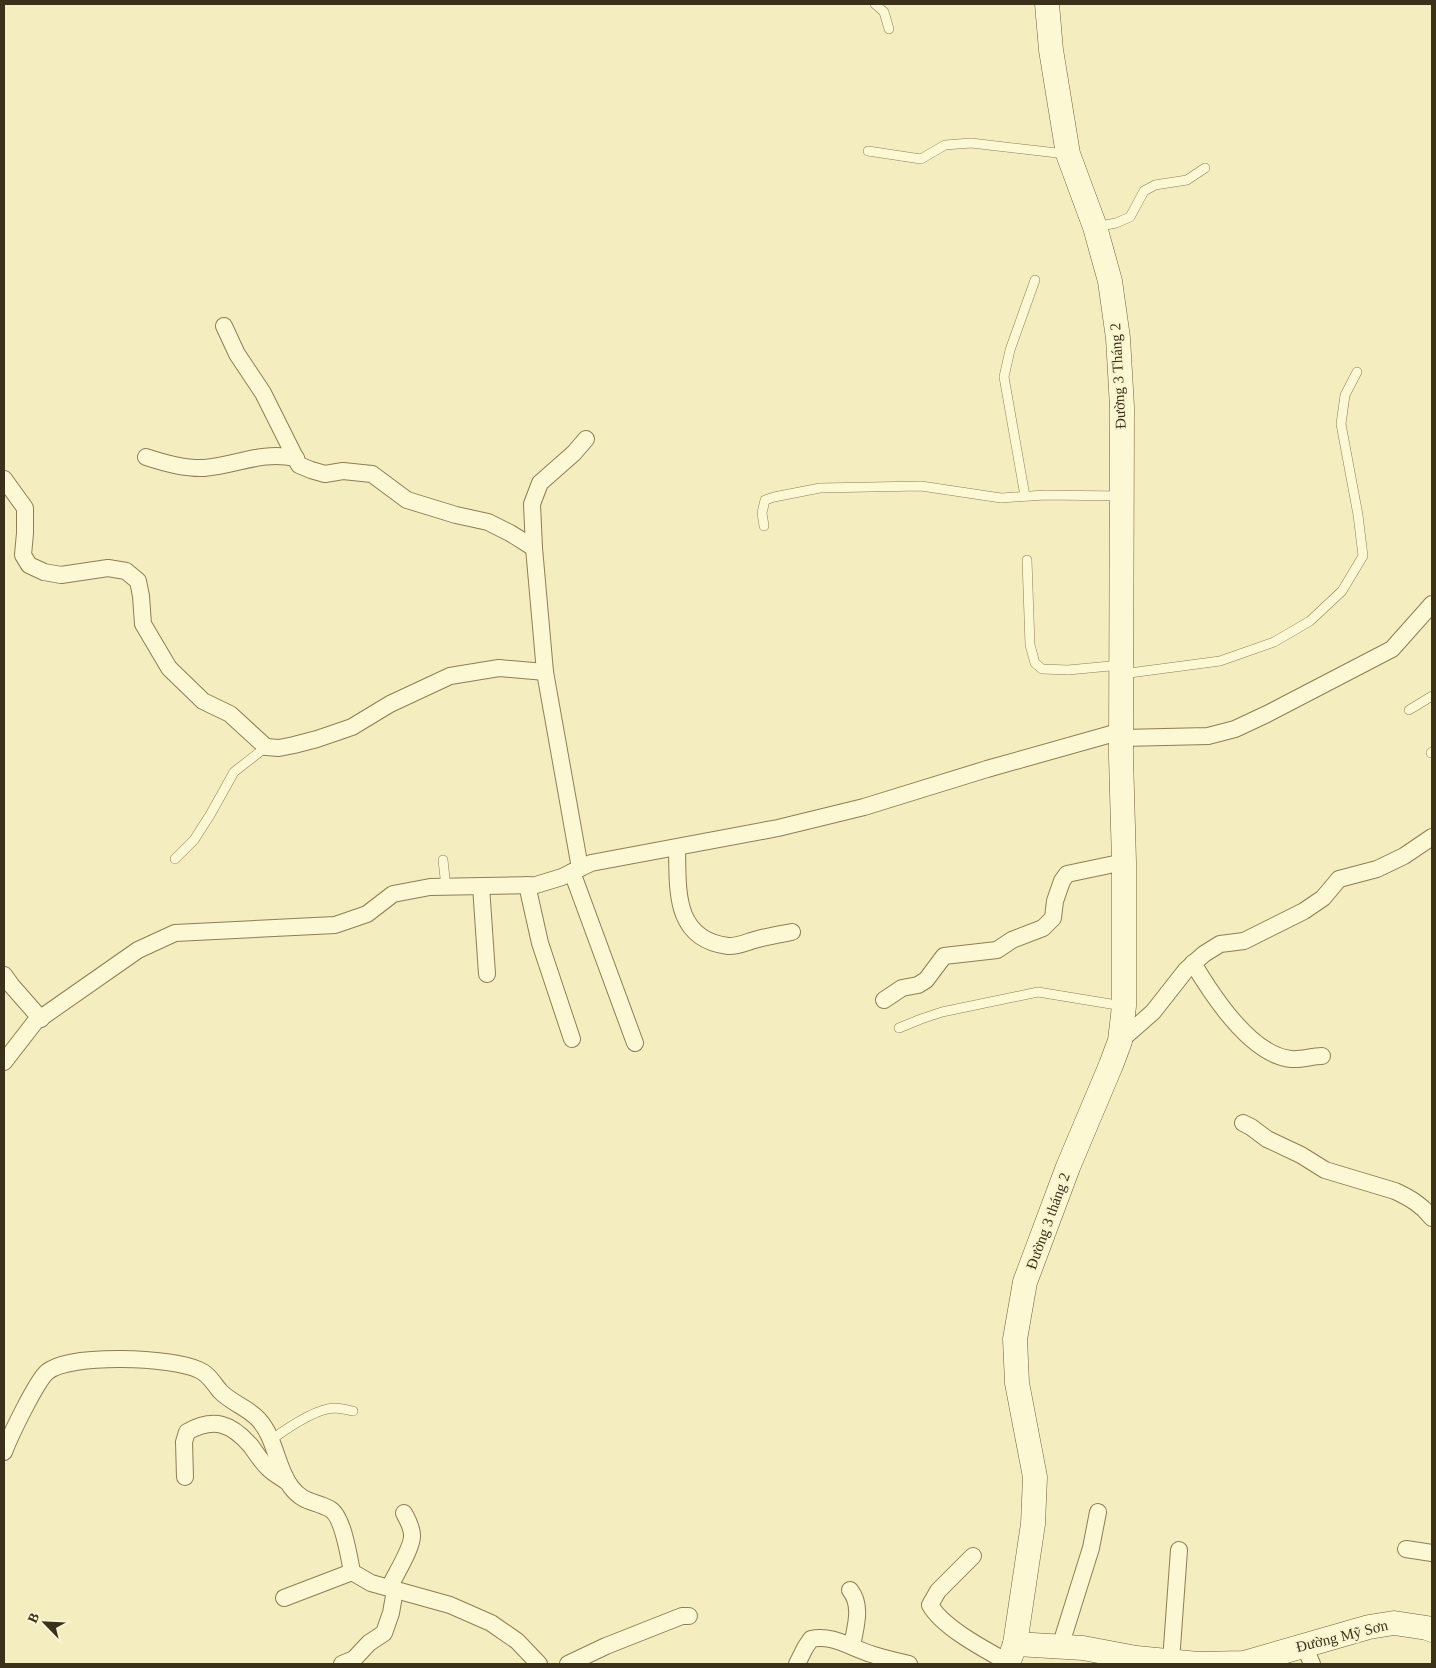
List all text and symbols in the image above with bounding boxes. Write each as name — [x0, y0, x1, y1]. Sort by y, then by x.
street label: Đường 3 Tháng 2 — [1107, 323, 1129, 429]
street label: Đường 3 tháng 2 — [1023, 1171, 1073, 1271]
north arrow — [20, 1598, 70, 1648]
text: B — [25, 1611, 42, 1625]
street label: Đường Mỹ Sơn — [1294, 1617, 1390, 1655]

